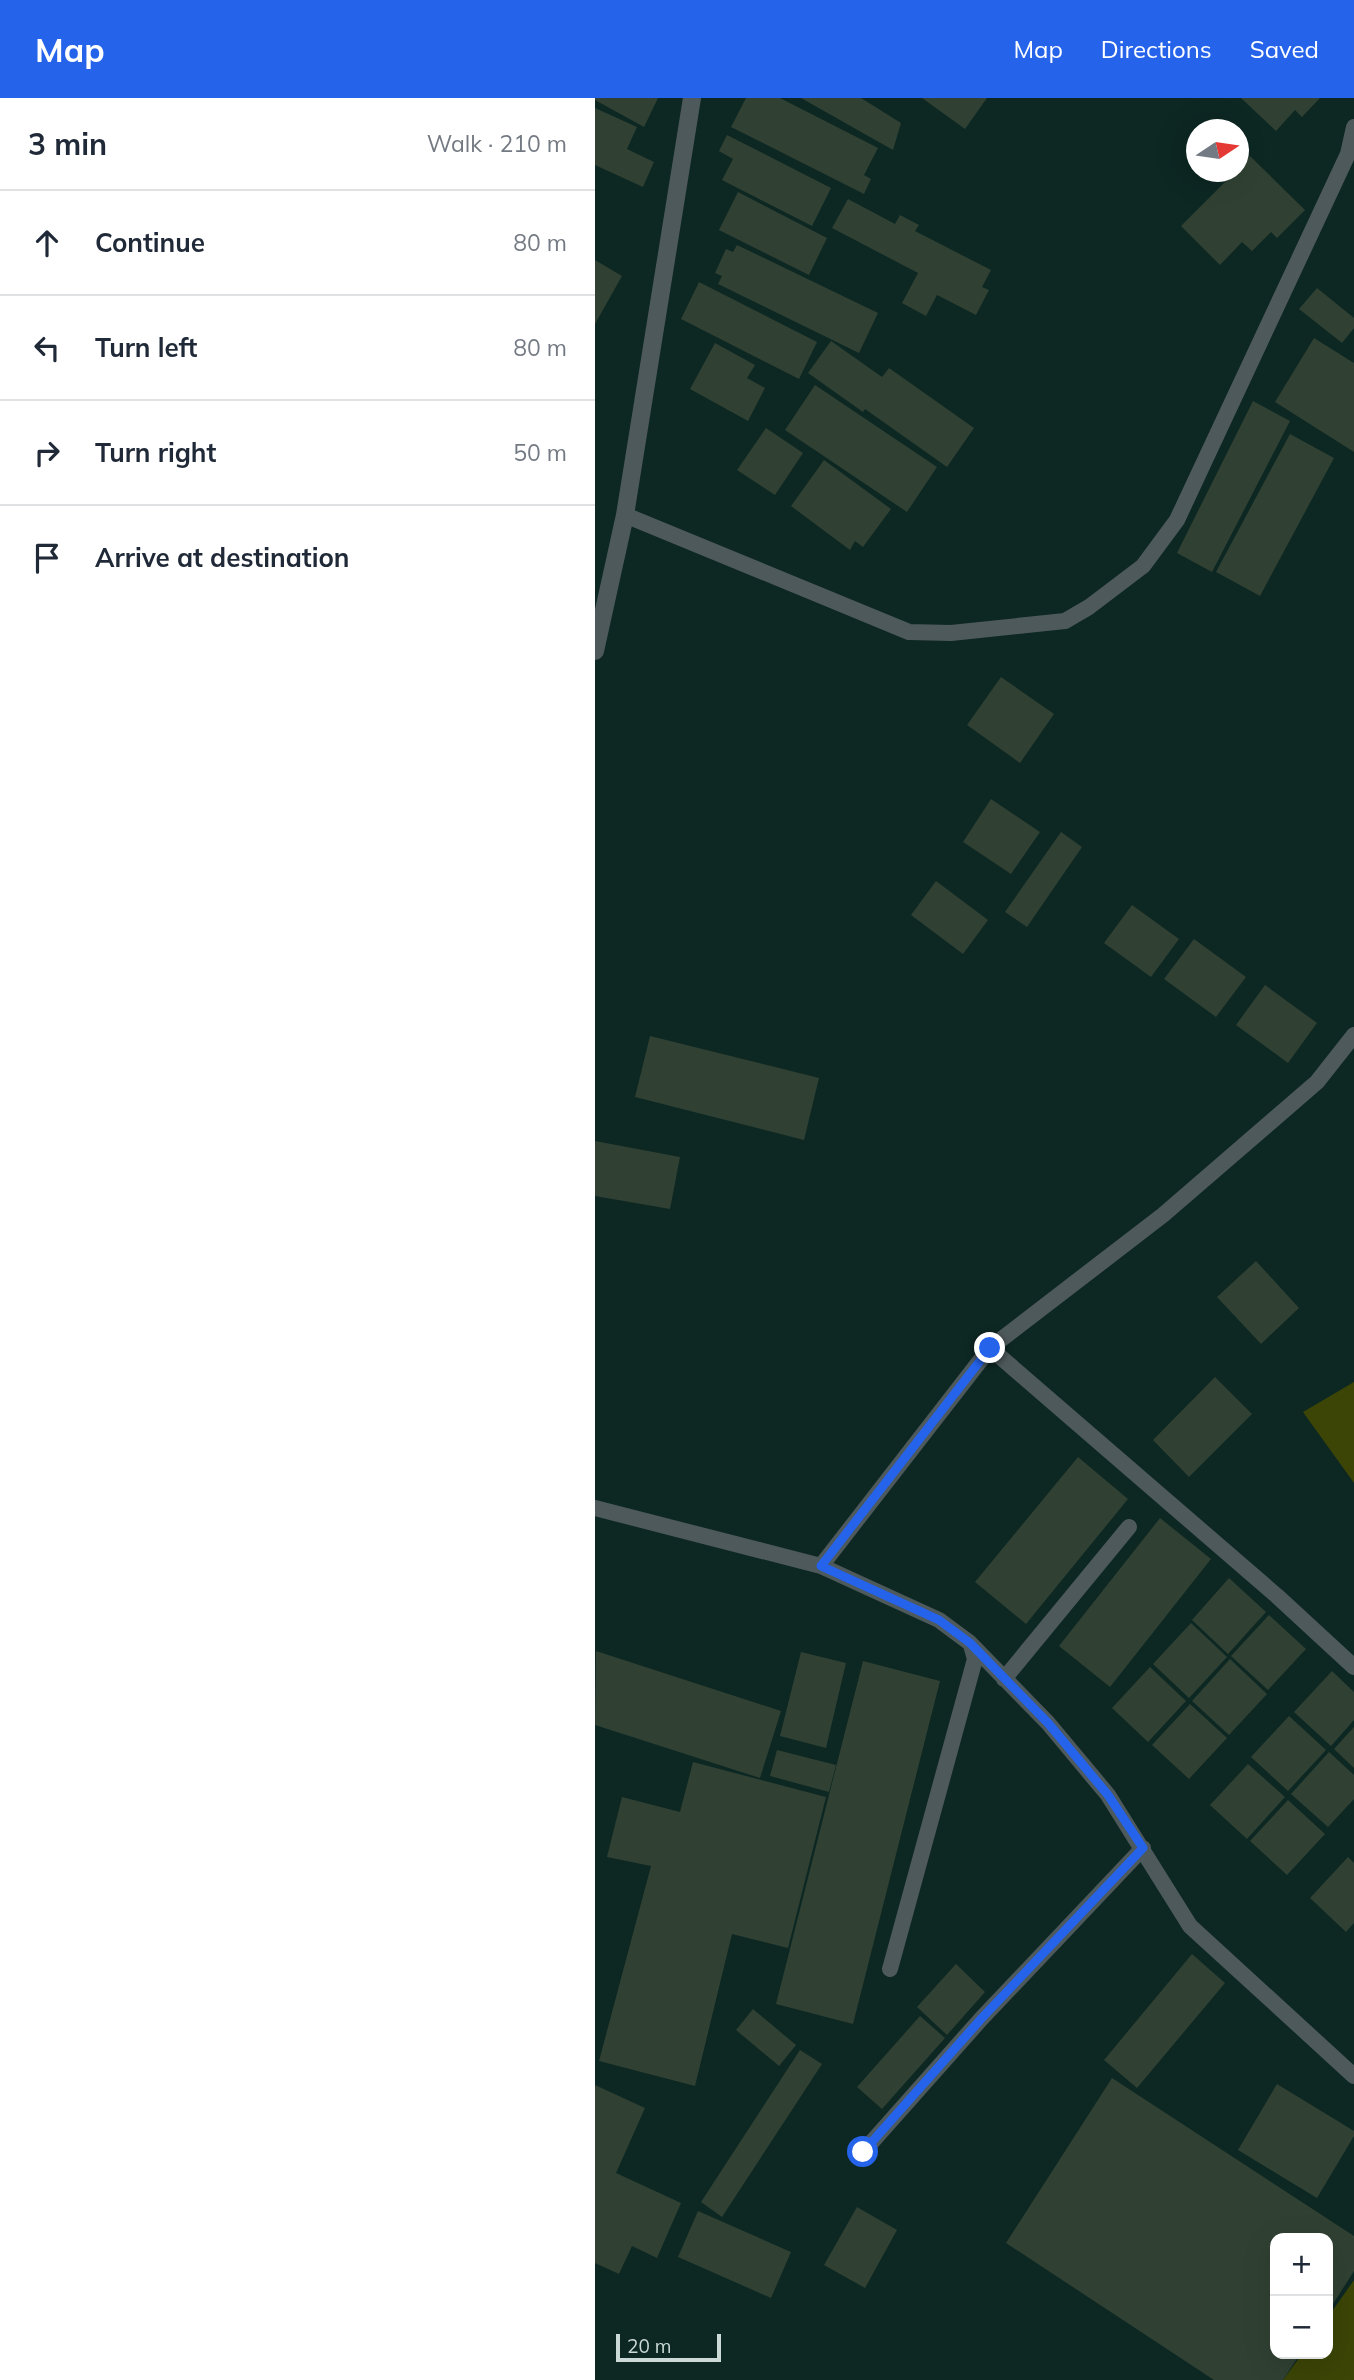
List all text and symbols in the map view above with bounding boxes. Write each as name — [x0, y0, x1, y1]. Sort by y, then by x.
text: Map — [35, 29, 105, 70]
text: Map — [1013, 34, 1063, 64]
text: Directions — [1101, 34, 1212, 64]
text: Saved — [1250, 34, 1319, 64]
north arrow — [1186, 119, 1249, 182]
text: 3 min — [28, 125, 107, 163]
text: Walk · 210 m — [427, 129, 567, 158]
icon: ahead — [28, 224, 66, 262]
text: Continue — [95, 226, 205, 259]
text: 80 m — [513, 228, 567, 257]
icon: left — [28, 329, 66, 367]
text: Turn left — [95, 331, 197, 364]
text: 80 m — [513, 333, 567, 362]
icon: right — [28, 434, 66, 472]
text: Turn right — [95, 436, 216, 469]
text: 50 m — [513, 438, 567, 467]
icon: arrive — [28, 539, 66, 577]
text: Arrive at destination — [95, 541, 350, 574]
route end — [974, 1332, 1005, 1363]
route start — [847, 2136, 878, 2167]
map controls — [1270, 2233, 1333, 2359]
button: + — [1270, 2233, 1333, 2296]
button: − — [1270, 2296, 1333, 2359]
scale bar — [616, 2331, 721, 2363]
text: 20 m — [627, 2334, 671, 2358]

